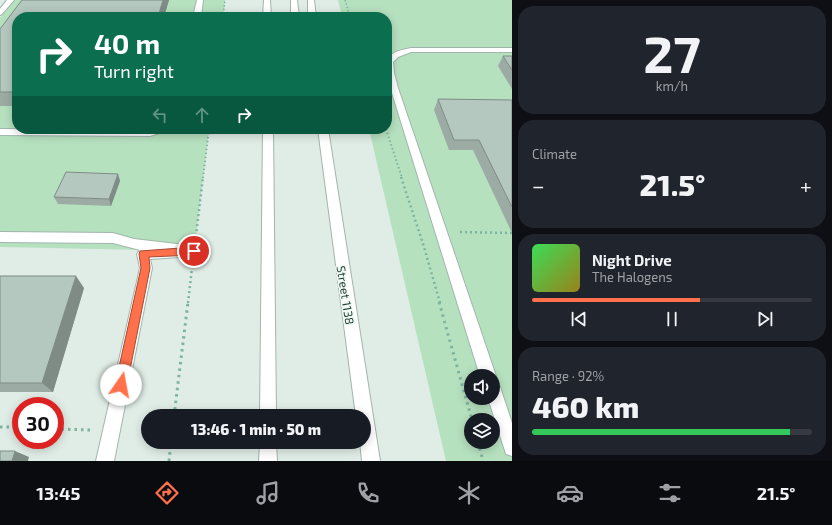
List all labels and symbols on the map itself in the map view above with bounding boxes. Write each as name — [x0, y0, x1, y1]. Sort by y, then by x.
pin — [177, 234, 211, 268]
street label: Street 1138 — [334, 264, 358, 326]
position arrow — [100, 364, 142, 406]
speed limit sign: 30 — [12, 397, 64, 449]

